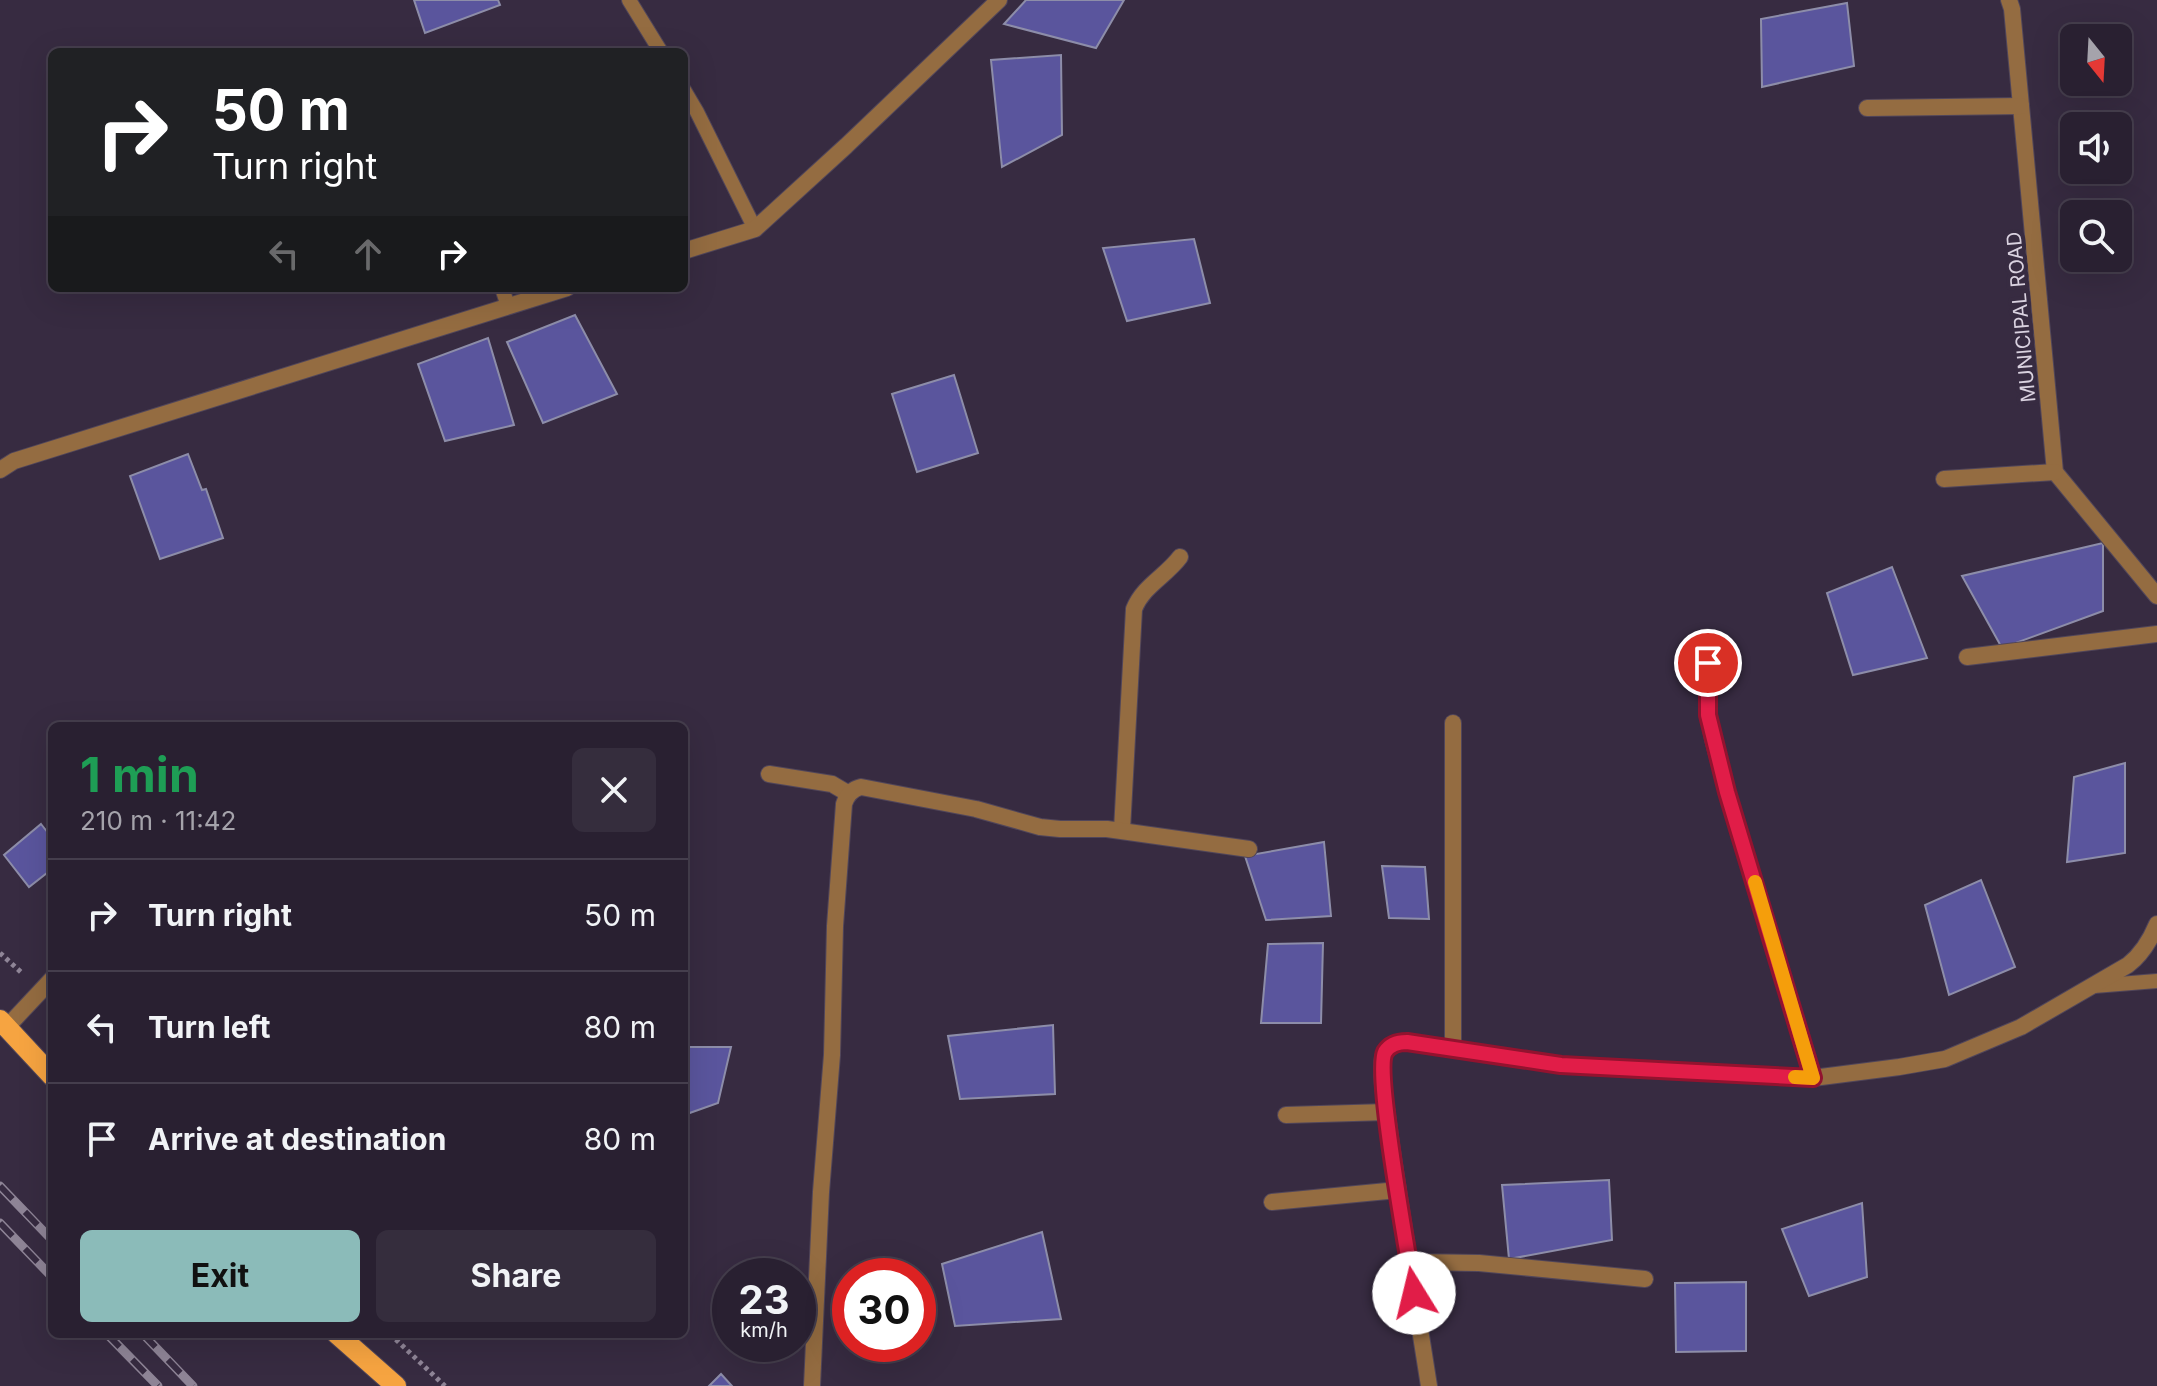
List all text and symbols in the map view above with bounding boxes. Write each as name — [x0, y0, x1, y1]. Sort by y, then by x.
north arrow — [2060, 24, 2132, 96]
map controls — [2060, 24, 2132, 272]
text: 50 m — [212, 76, 350, 144]
icon: right — [80, 80, 184, 184]
button: sound — [2060, 112, 2132, 184]
text: Turn right — [212, 144, 377, 188]
button: search — [2060, 200, 2132, 272]
street label: MUNICIPAL ROAD — [2002, 231, 2040, 403]
icon: left — [262, 232, 306, 276]
icon: ahead — [346, 232, 390, 276]
icon: right — [430, 232, 474, 276]
pin — [1674, 629, 1742, 697]
icon: arrive — [1686, 641, 1730, 685]
text: 1 min — [80, 745, 199, 804]
button: close — [572, 748, 656, 832]
text: 210 m · 11:42 — [80, 805, 236, 836]
icon: right — [80, 893, 124, 937]
text: Turn right — [148, 897, 292, 933]
text: 50 m — [584, 897, 656, 933]
icon: left — [80, 1005, 124, 1049]
text: Turn left — [148, 1009, 270, 1045]
text: 80 m — [584, 1009, 656, 1045]
icon: arrive — [80, 1117, 124, 1161]
text: Arrive at destination — [148, 1121, 446, 1157]
text: 80 m — [584, 1121, 656, 1157]
button: Exit — [80, 1230, 360, 1322]
button: Share — [376, 1230, 656, 1322]
position arrow — [1372, 1251, 1456, 1335]
speed limit sign: 30 — [832, 1258, 936, 1362]
text: 23 — [738, 1275, 790, 1324]
text: km/h — [740, 1318, 788, 1342]

